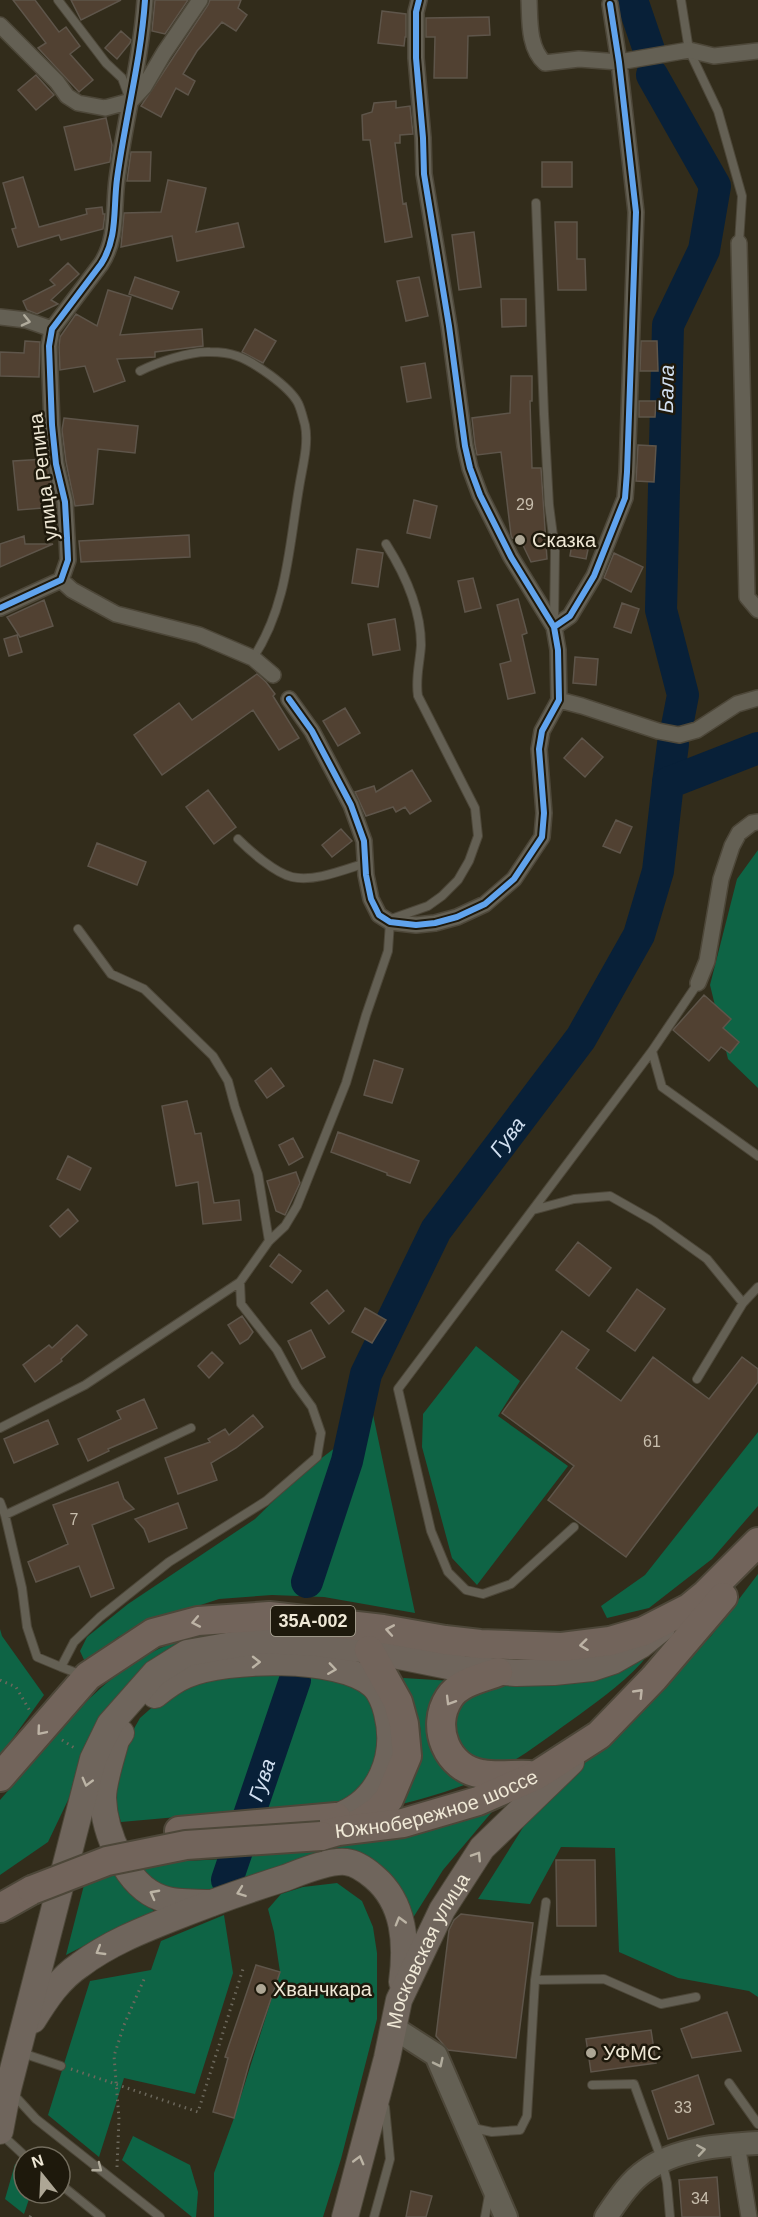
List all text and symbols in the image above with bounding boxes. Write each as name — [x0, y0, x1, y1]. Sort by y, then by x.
one-way arrow — [21, 314, 31, 327]
water label: Бала — [654, 364, 678, 414]
street label: улица Репина — [24, 411, 62, 542]
house number: 29 — [516, 496, 534, 513]
place label: Сказка — [532, 529, 597, 551]
marker: Сказка — [513, 533, 527, 547]
water label: Гува — [485, 1112, 529, 1160]
house number: 61 — [643, 1433, 661, 1450]
house number: 7 — [70, 1511, 79, 1528]
road number: 35А-002 — [271, 1606, 355, 1636]
one-way arrow — [192, 1615, 202, 1628]
one-way arrow — [385, 1625, 395, 1637]
one-way arrow — [579, 1638, 588, 1651]
one-way arrow — [252, 1656, 261, 1668]
one-way arrow — [328, 1662, 337, 1674]
one-way arrow — [632, 1689, 643, 1700]
one-way arrow — [446, 1695, 457, 1706]
one-way arrow — [37, 1725, 48, 1736]
water label: Гува — [243, 1755, 279, 1804]
street label: Южнобережное шоссе — [334, 1765, 541, 1842]
one-way arrow — [82, 1776, 94, 1787]
one-way arrow — [469, 1852, 480, 1863]
street label: Московская улица — [382, 1868, 474, 2030]
one-way arrow — [236, 1885, 247, 1898]
one-way arrow — [150, 1890, 161, 1901]
one-way arrow — [395, 1916, 408, 1926]
one-way arrow — [96, 1944, 106, 1956]
place label: Хванчкара — [273, 1978, 373, 2000]
marker: Хванчкара — [254, 1982, 268, 1996]
place label: УФМС — [603, 2042, 661, 2064]
marker: УФМС — [584, 2046, 598, 2060]
one-way arrow — [431, 2056, 443, 2067]
house number: 33 — [674, 2099, 692, 2116]
north arrow — [12, 2145, 72, 2205]
one-way arrow — [697, 2145, 706, 2157]
text: N — [29, 2151, 46, 2171]
one-way arrow — [352, 2155, 364, 2166]
one-way arrow — [92, 2160, 103, 2171]
house number: 34 — [691, 2190, 709, 2207]

